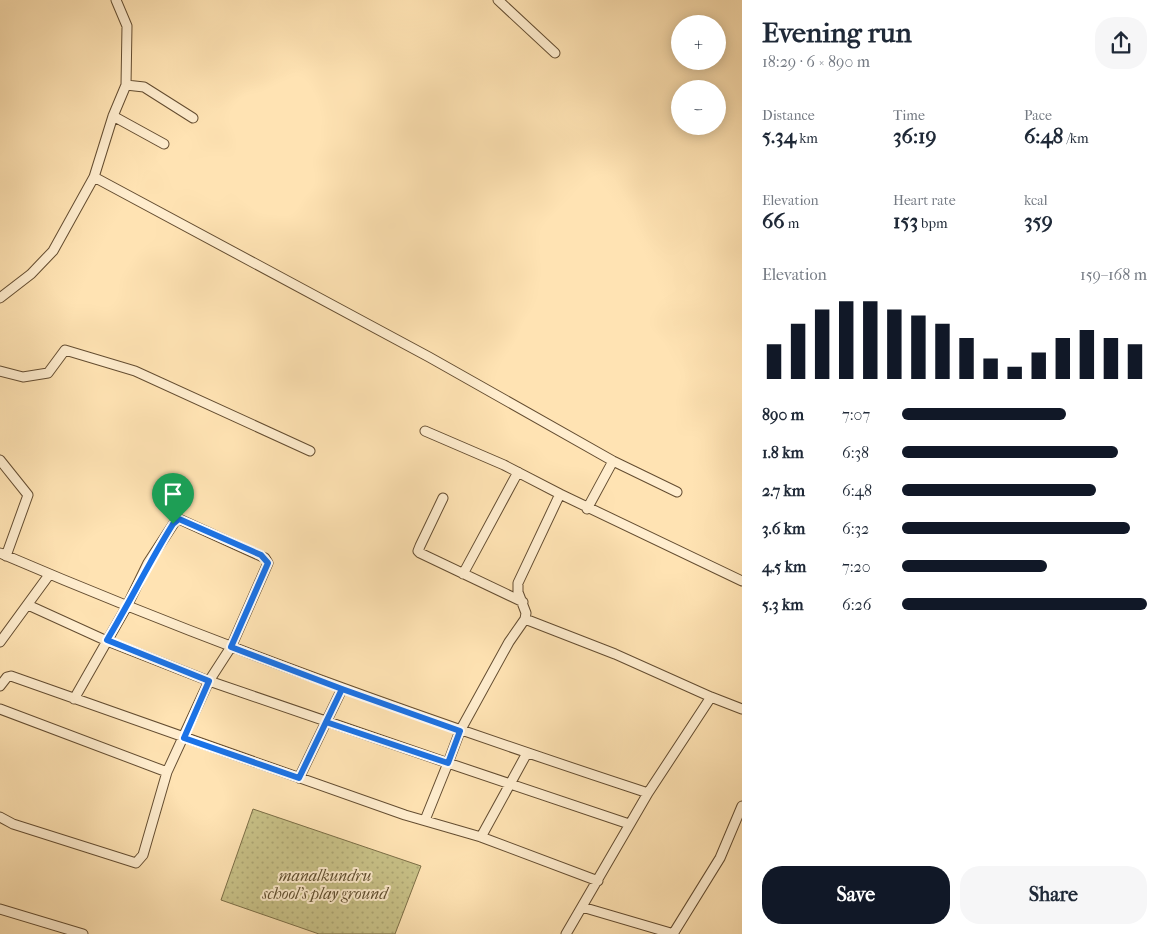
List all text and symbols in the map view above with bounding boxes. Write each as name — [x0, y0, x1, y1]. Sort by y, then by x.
map controls — [671, 15, 726, 135]
button: + — [671, 15, 726, 70]
text: Evening run — [762, 16, 912, 49]
button: share — [1095, 17, 1147, 69]
text: 18:29 · 6 × 890 m — [762, 52, 870, 71]
button: − — [671, 80, 726, 135]
text: Distance — [762, 107, 815, 124]
text: Time — [893, 107, 925, 124]
text: Pace — [1024, 107, 1052, 124]
text: 5.34 — [762, 124, 796, 148]
text: 36:19 — [893, 124, 937, 148]
text: 6:48 — [1024, 124, 1063, 148]
text: km — [796, 130, 818, 147]
text: /km — [1063, 130, 1089, 147]
text: Elevation — [762, 192, 819, 209]
text: Heart rate — [893, 192, 956, 209]
text: kcal — [1024, 192, 1048, 209]
text: 66 — [762, 209, 785, 233]
text: 153 — [893, 209, 918, 233]
text: 359 — [1024, 209, 1053, 233]
text: m — [785, 215, 799, 232]
text: bpm — [918, 215, 948, 232]
text: Elevation — [762, 265, 827, 284]
text: 159–168 m — [1080, 265, 1147, 284]
text: 890 m — [762, 405, 804, 424]
text: 7:07 — [842, 405, 870, 424]
text: 1.8 km — [762, 443, 804, 462]
text: 6:38 — [842, 443, 869, 462]
pin — [152, 473, 194, 524]
icon: arrive — [159, 480, 187, 508]
text: 2.7 km — [762, 481, 805, 500]
text: 6:48 — [842, 481, 872, 500]
text: 3.6 km — [762, 519, 805, 538]
text: 6:32 — [842, 519, 869, 538]
text: 4.5 km — [762, 557, 806, 576]
text: 7:20 — [842, 557, 871, 576]
text: 5.3 km — [762, 595, 804, 614]
text: 6:26 — [842, 595, 871, 614]
park label: manalkundru school's play ground — [262, 866, 389, 903]
button: Save — [762, 866, 950, 924]
button: Share — [960, 866, 1147, 924]

